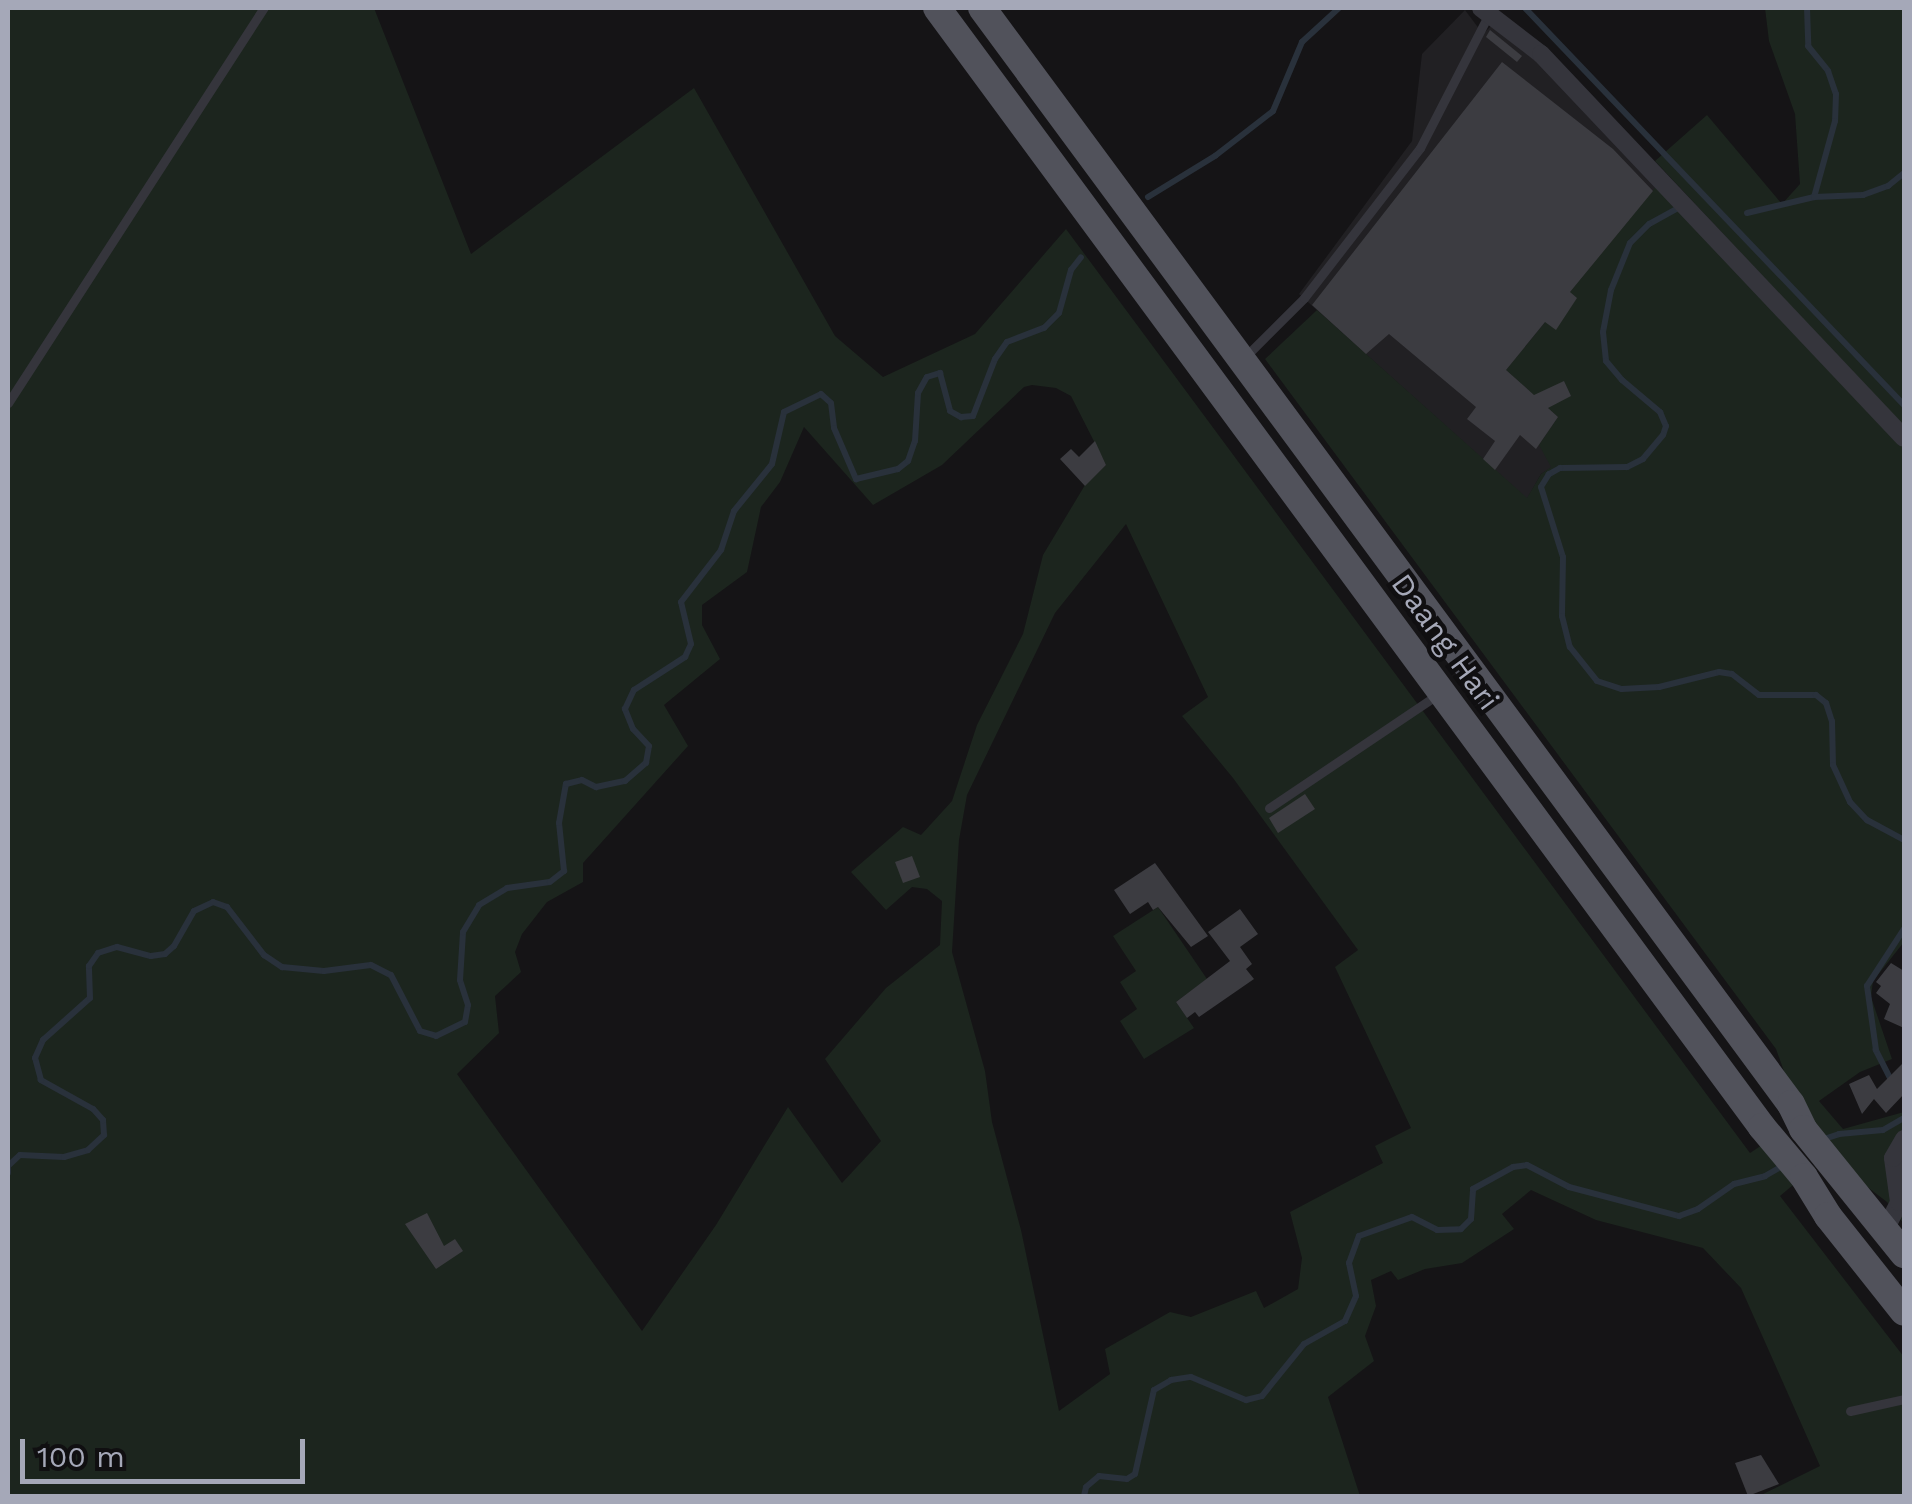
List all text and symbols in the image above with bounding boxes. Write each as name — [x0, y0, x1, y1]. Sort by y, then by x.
street label: Daang Hari — [1384, 567, 1506, 717]
scale bar — [25, 1419, 310, 1481]
text: 100 m — [37, 1439, 125, 1474]

